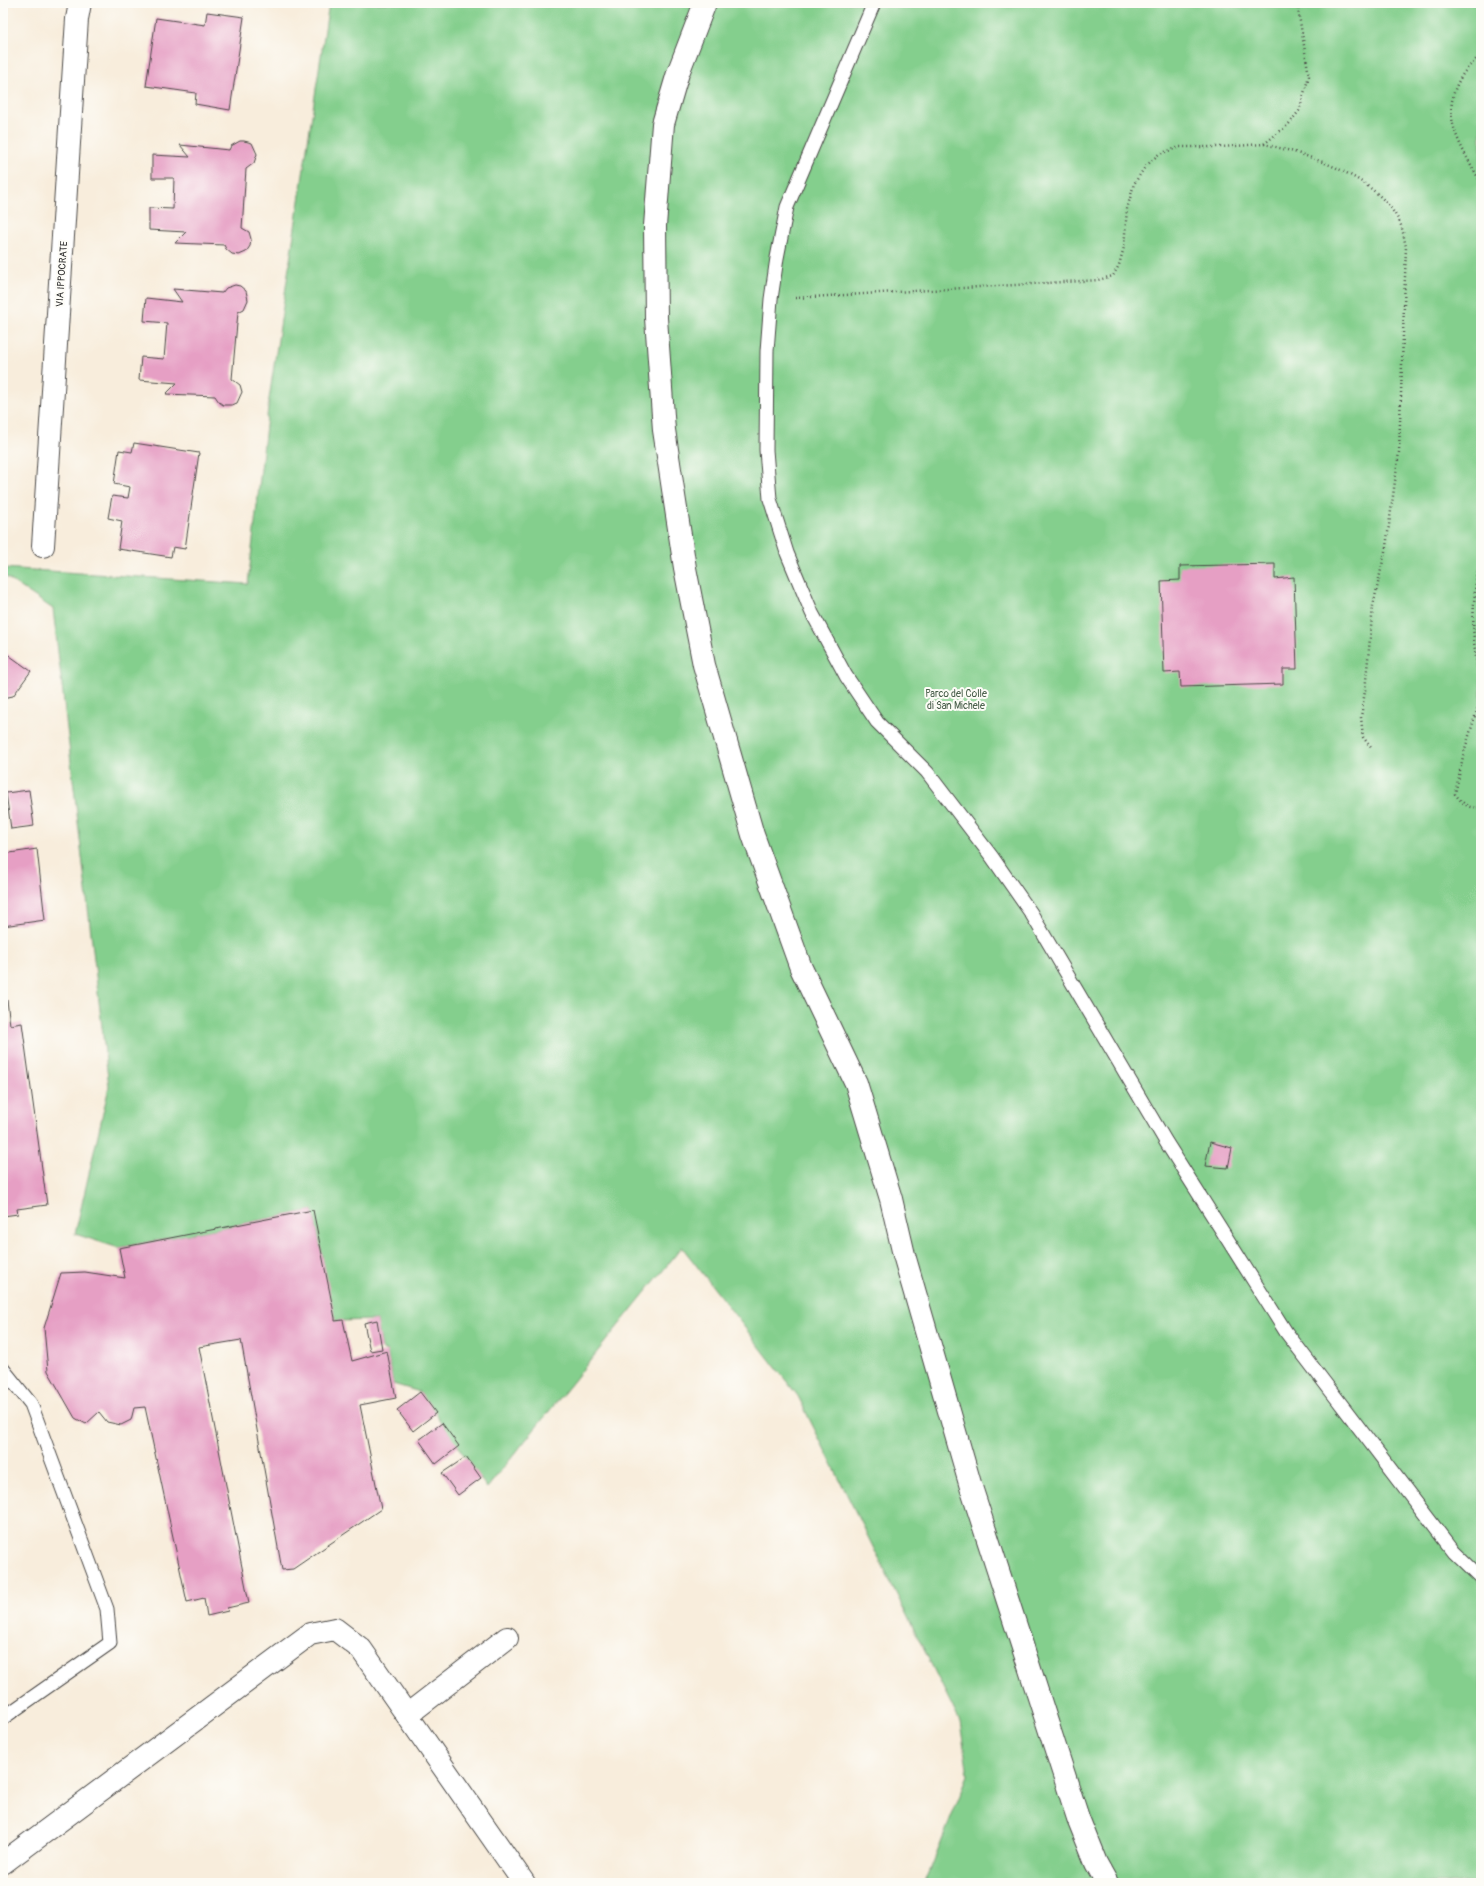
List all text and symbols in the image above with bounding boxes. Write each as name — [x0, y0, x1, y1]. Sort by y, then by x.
street label: VIA IPPOCRATE — [54, 241, 70, 307]
park label: Parco del Colle di San Michele — [925, 688, 987, 712]

